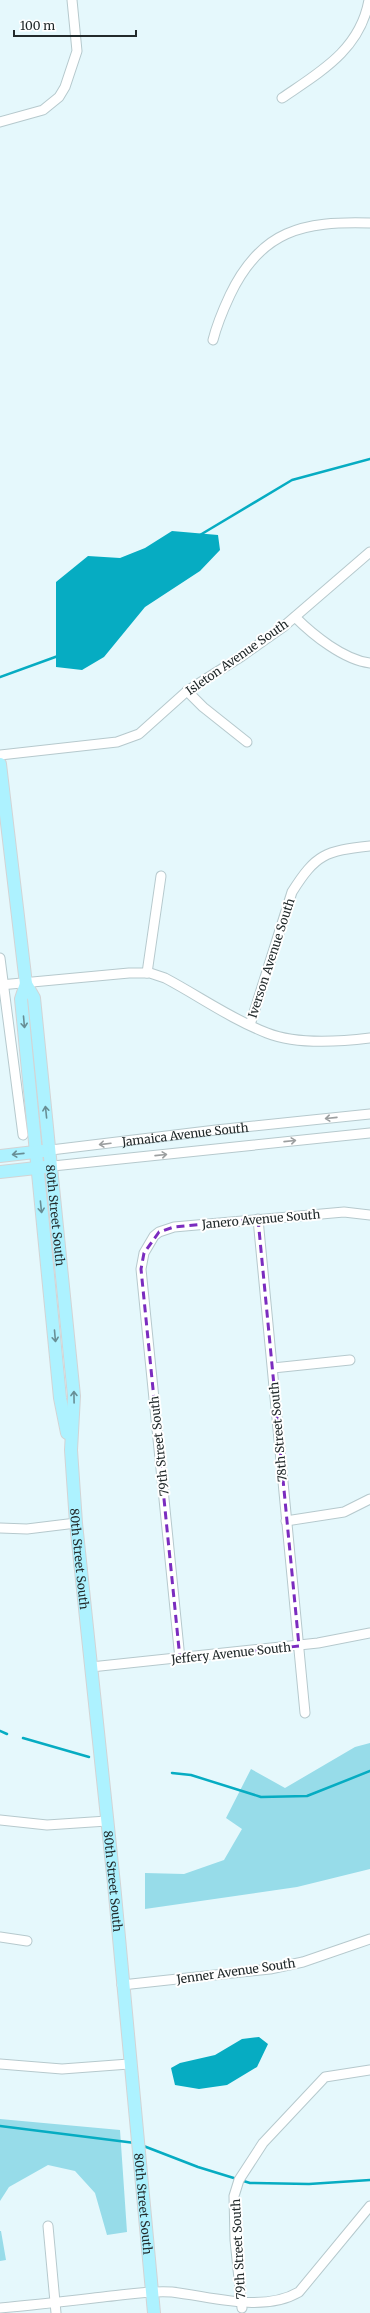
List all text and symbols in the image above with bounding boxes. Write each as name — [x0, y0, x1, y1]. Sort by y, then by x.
scale bar — [14, 12, 136, 38]
text: 100 m — [20, 18, 55, 33]
street label: Isleton Avenue South — [183, 616, 291, 698]
street label: Iverson Avenue South — [245, 896, 297, 1020]
one-way arrow — [20, 1015, 27, 1028]
one-way arrow — [43, 1106, 50, 1119]
one-way arrow — [325, 1114, 338, 1121]
street label: Jamaica Avenue South — [120, 1119, 249, 1149]
one-way arrow — [283, 1137, 296, 1145]
one-way arrow — [99, 1140, 112, 1148]
one-way arrow — [12, 1151, 25, 1158]
one-way arrow — [154, 1151, 167, 1159]
street label: 80th Street South — [43, 1164, 68, 1267]
one-way arrow — [38, 1200, 45, 1213]
street label: Janero Avenue South — [200, 1206, 321, 1232]
one-way arrow — [51, 1329, 58, 1342]
street label: 78th Street South — [266, 1381, 290, 1483]
one-way arrow — [70, 1391, 77, 1404]
street label: 79th Street South — [146, 1395, 172, 1497]
street label: 80th Street South — [68, 1508, 93, 1610]
street label: Jeffery Avenue South — [169, 1639, 292, 1667]
street label: 80th Street South — [101, 1830, 126, 1933]
street label: Jenner Avenue South — [175, 1955, 296, 1987]
street label: 80th Street South — [132, 2152, 156, 2255]
street label: 79th Street South — [228, 2198, 248, 2300]

